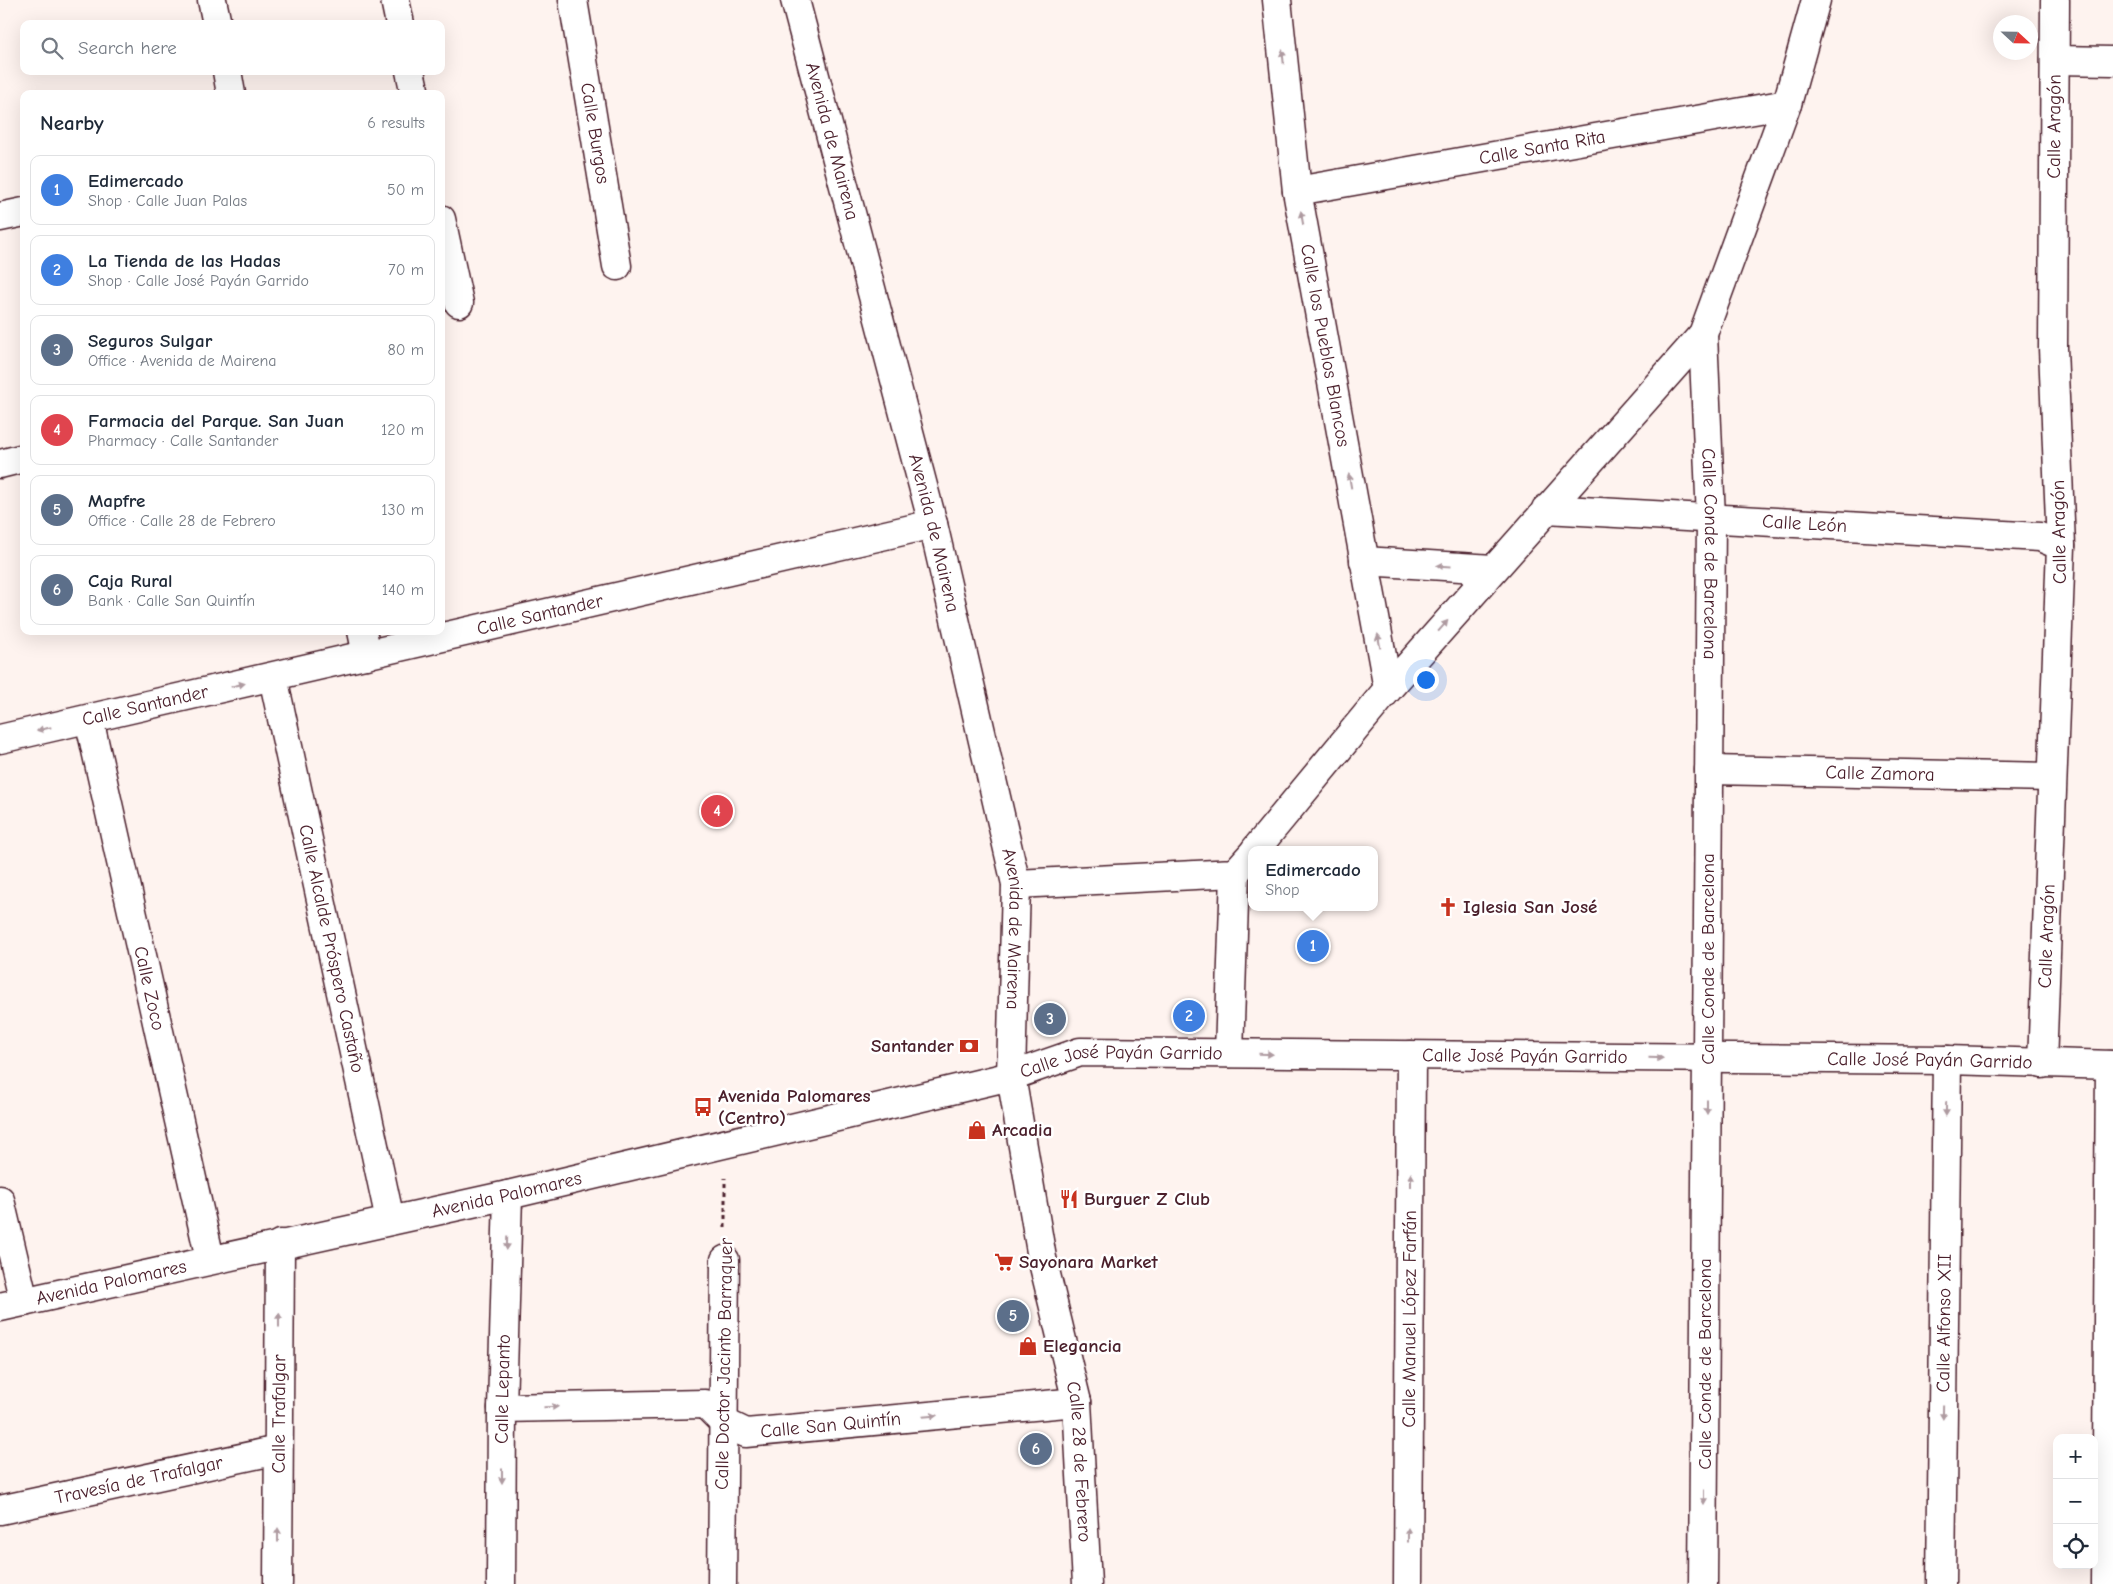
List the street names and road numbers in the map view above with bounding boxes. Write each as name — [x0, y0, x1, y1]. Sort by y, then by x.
street label: Avenida de Mairena — [801, 60, 863, 222]
street label: Calle Aragón — [2043, 74, 2066, 179]
street label: Calle Burgos — [576, 81, 614, 185]
street label: Calle Santa Rita — [1477, 125, 1607, 169]
street label: Calle los Pueblos Blancos — [1296, 242, 1355, 449]
street label: Calle Conde de Barcelona — [1697, 448, 1722, 660]
street label: Avenida de Mairena — [904, 452, 964, 614]
street label: Calle Aragón — [2047, 480, 2071, 584]
street label: Calle León — [1762, 510, 1848, 537]
street label: Calle Santander — [475, 589, 606, 640]
street label: Calle Santander — [80, 680, 211, 731]
street label: Calle Zamora — [1825, 761, 1935, 786]
street label: Calle Alcalde Próspero Castaño — [294, 823, 369, 1075]
street label: Avenida de Mairena — [997, 846, 1027, 1010]
street label: Calle Conde de Barcelona — [1697, 853, 1719, 1065]
street label: Calle Aragón — [2034, 884, 2060, 989]
street label: Calle Zoco — [129, 944, 169, 1033]
street label: Calle José Payán Garrido — [1017, 1041, 1223, 1083]
street label: Calle José Payán Garrido — [1422, 1044, 1628, 1068]
street label: Calle José Payán Garrido — [1827, 1048, 2033, 1074]
street label: Avenida Palomares — [430, 1167, 584, 1223]
street label: Calle Manuel López Farfán — [1398, 1210, 1421, 1428]
street label: Calle Doctor Jacinto Barraquer — [711, 1237, 737, 1490]
street label: Calle Alfonso XII — [1932, 1254, 1956, 1392]
street label: Avenida Palomares — [34, 1255, 189, 1310]
street label: Calle Conde de Barcelona — [1694, 1258, 1716, 1470]
street label: Calle Lepanto — [491, 1334, 515, 1444]
street label: Calle Trafalgar — [268, 1354, 290, 1474]
street label: Calle 28 de Febrero — [1061, 1379, 1096, 1543]
street label: Calle San Quintín — [759, 1408, 902, 1443]
street label: Travesía de Trafalgar — [53, 1451, 225, 1509]

